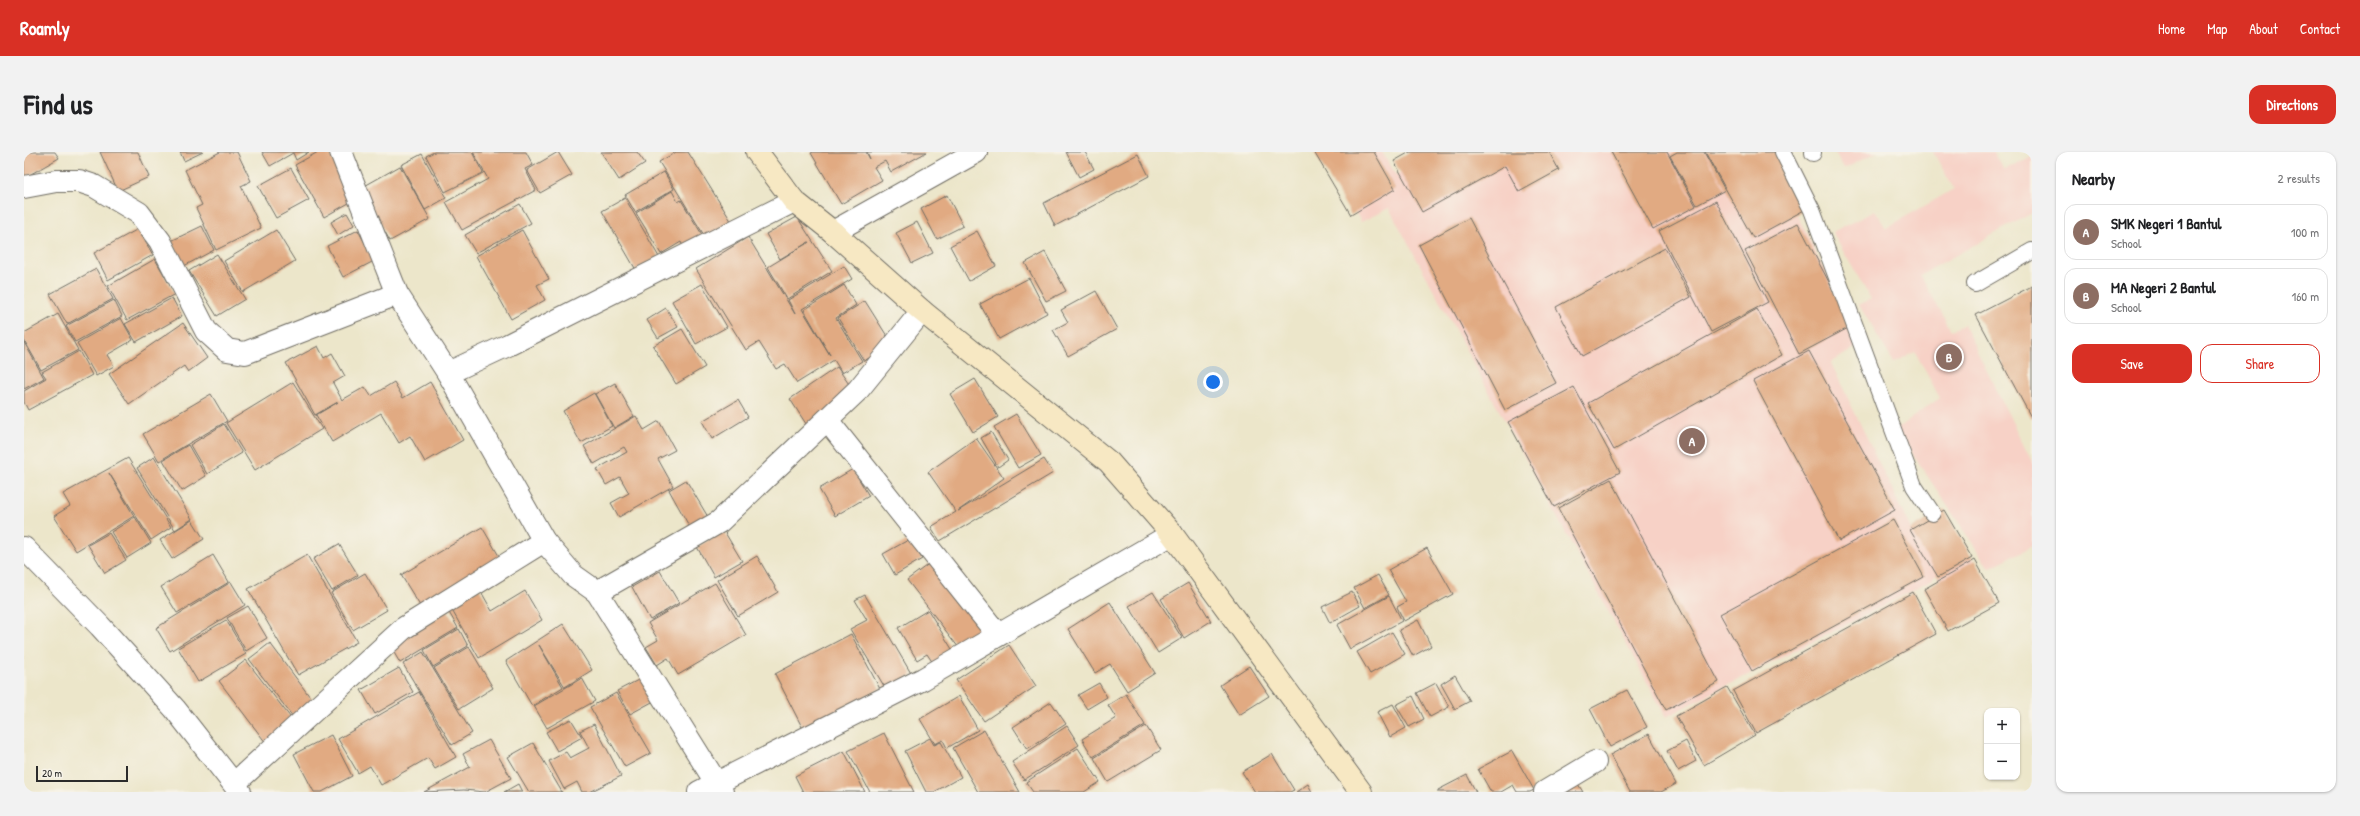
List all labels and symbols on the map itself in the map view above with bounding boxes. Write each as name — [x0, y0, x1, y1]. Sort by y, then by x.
pin: B — [1936, 342, 1962, 372]
your location — [1203, 372, 1223, 392]
pin: A — [1679, 426, 1705, 456]
scale bar — [36, 764, 128, 783]

